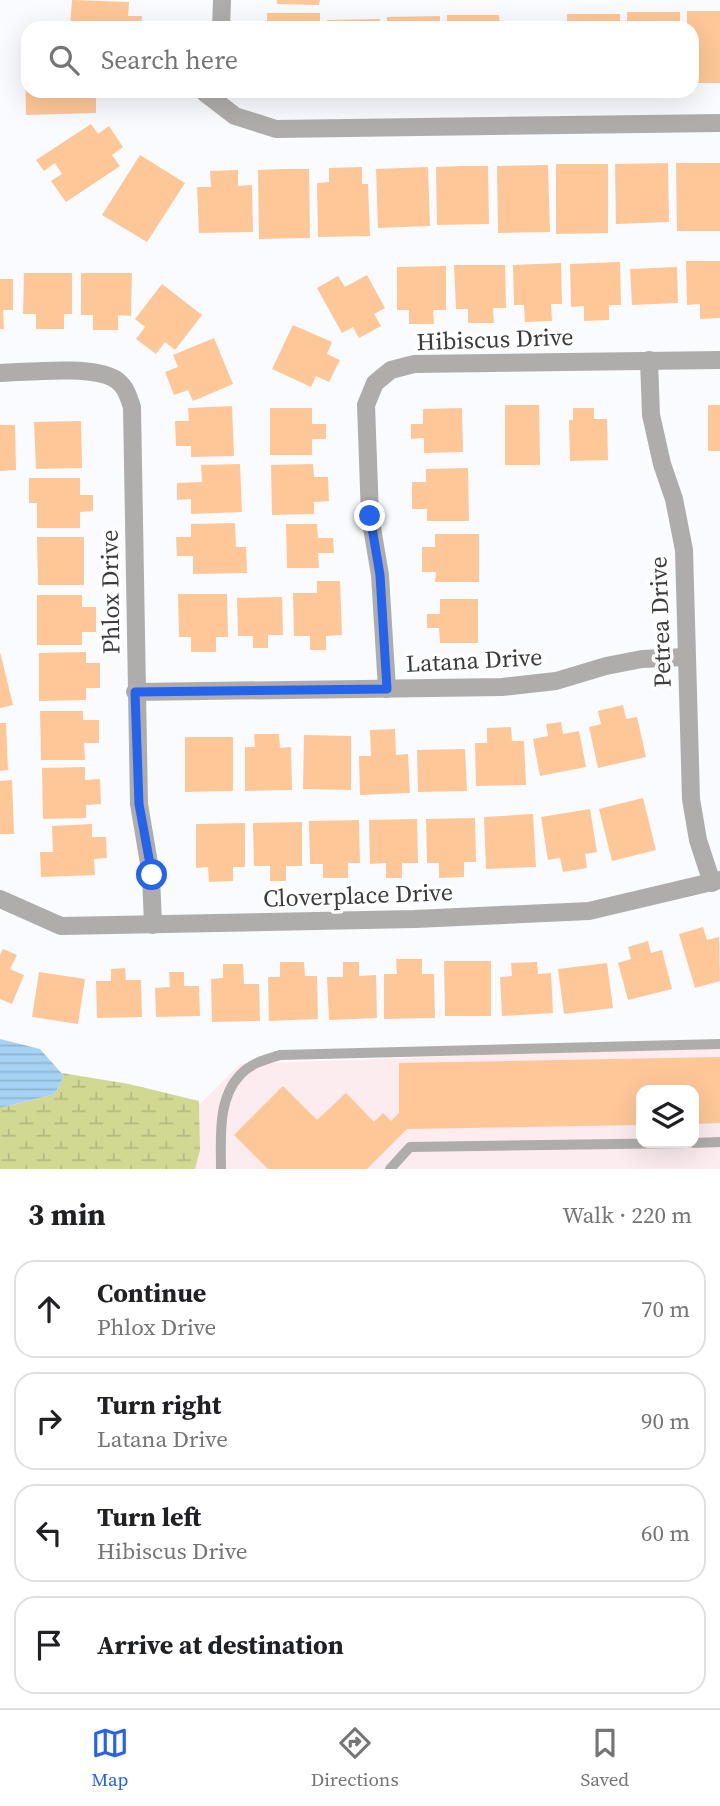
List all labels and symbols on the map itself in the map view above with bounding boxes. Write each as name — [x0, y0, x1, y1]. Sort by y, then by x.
street label: Hibiscus Drive — [416, 320, 574, 358]
route end — [354, 500, 385, 531]
street label: Phlox Drive — [92, 529, 128, 655]
street label: Petrea Drive — [641, 556, 679, 688]
street label: Latana Drive — [405, 640, 543, 680]
route start — [136, 859, 167, 890]
street label: Cloverplace Drive — [263, 875, 453, 915]

